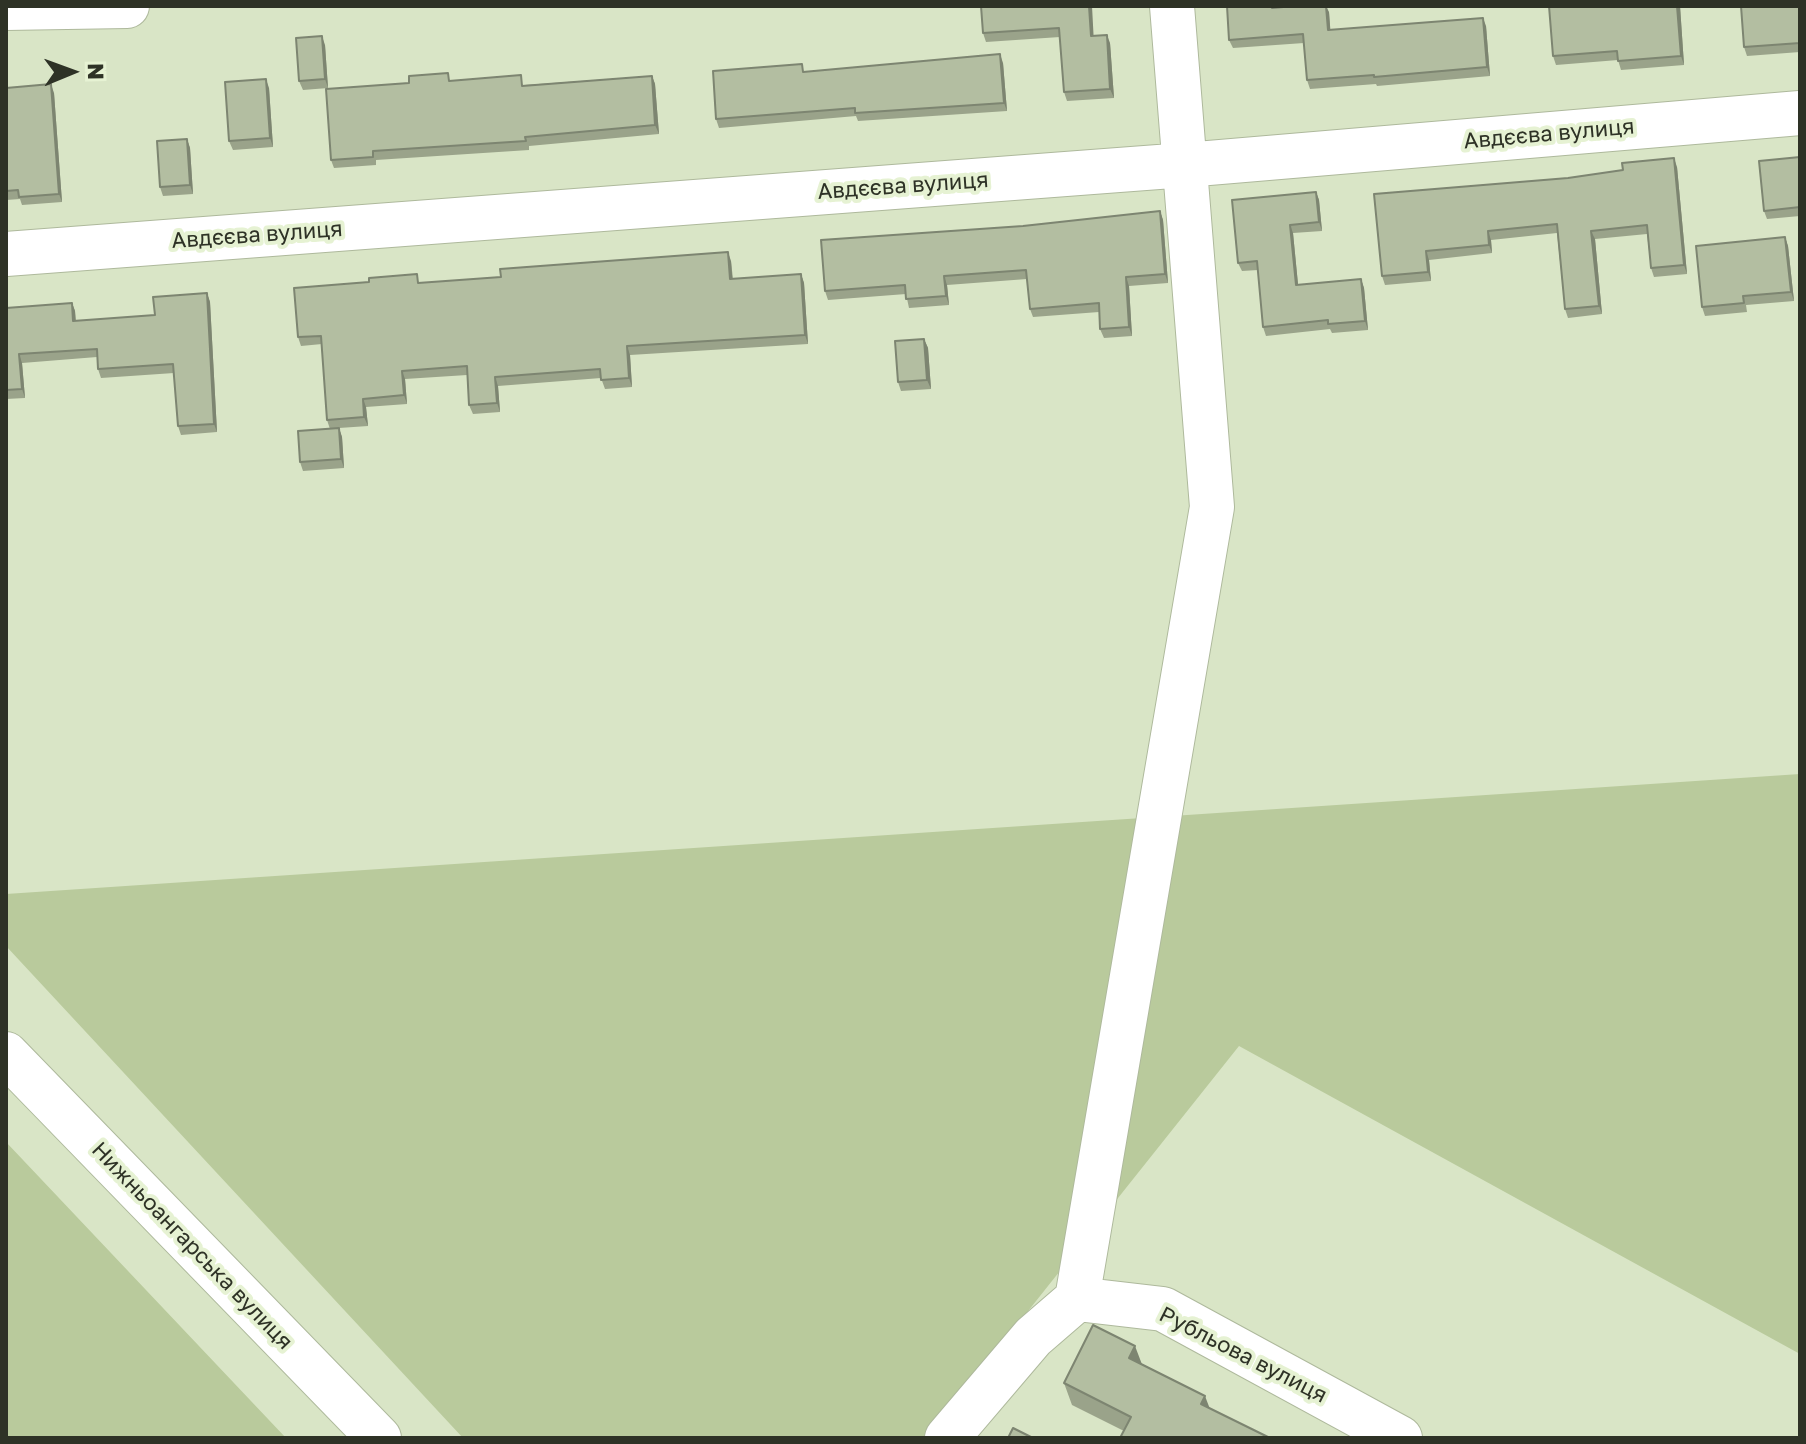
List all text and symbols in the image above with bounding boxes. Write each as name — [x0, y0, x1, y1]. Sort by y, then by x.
north arrow — [32, 32, 112, 112]
text: N — [83, 63, 110, 80]
street label: Авдєєва вулиця — [1462, 113, 1636, 155]
street label: Авдєєва вулиця — [817, 167, 989, 205]
street label: Авдєєва вулиця — [171, 216, 343, 254]
street label: Нижньоангарська вулиця — [86, 1137, 298, 1355]
street label: Рубльова вулиця — [1155, 1301, 1331, 1409]

